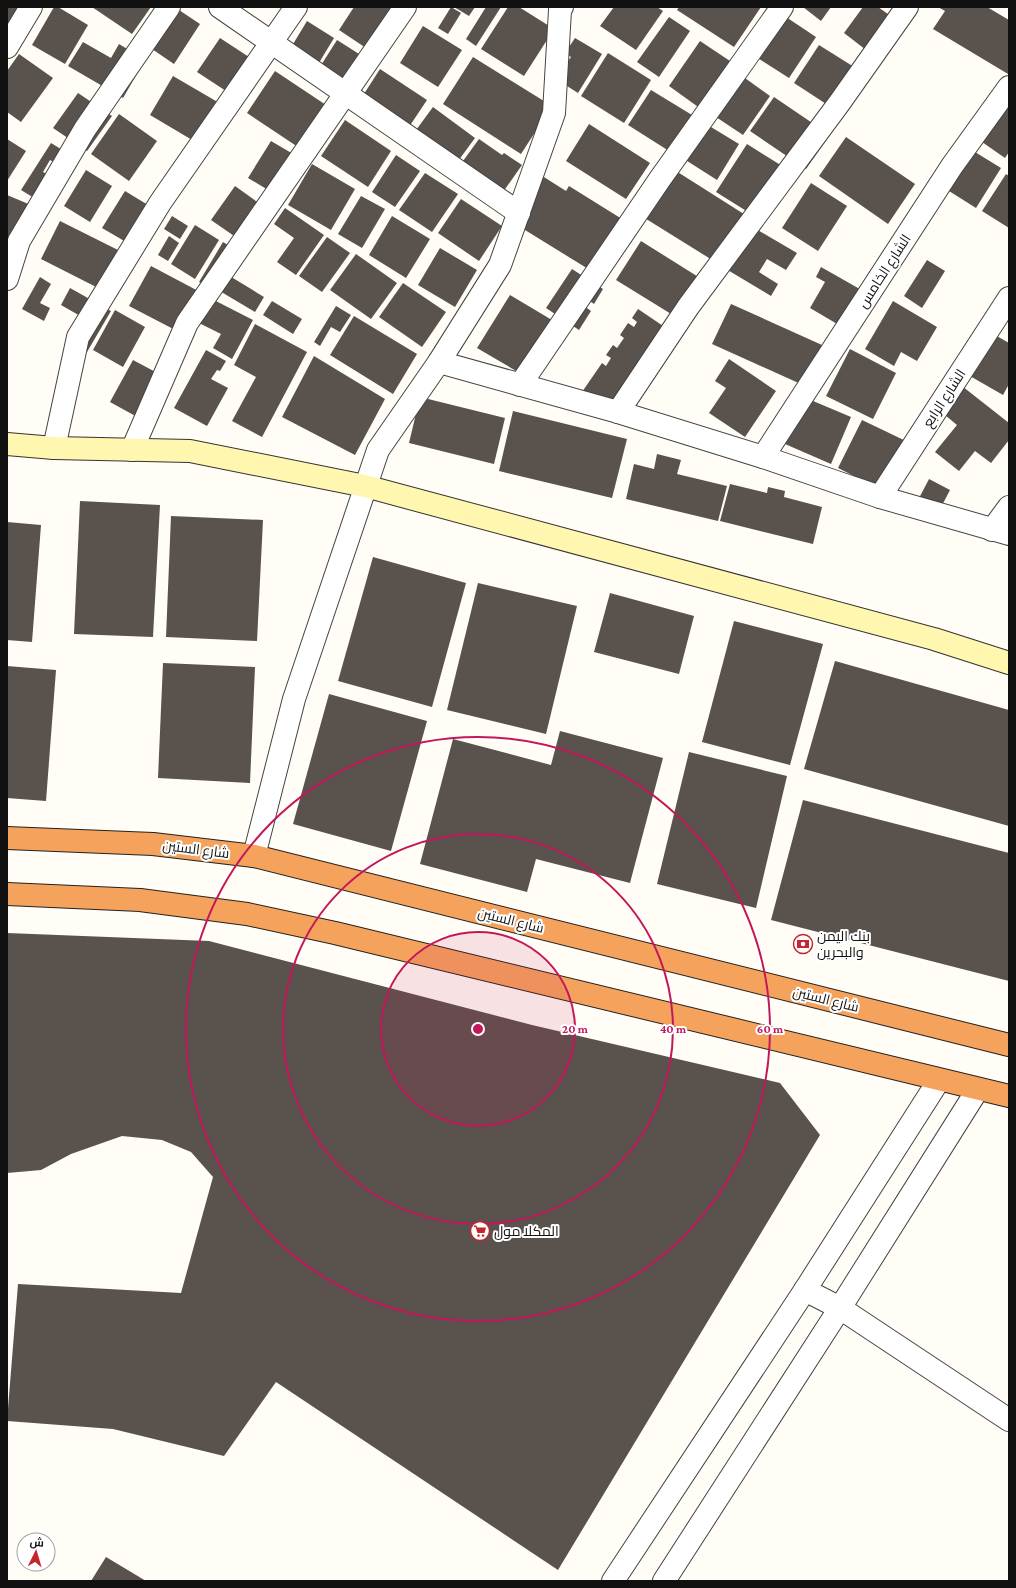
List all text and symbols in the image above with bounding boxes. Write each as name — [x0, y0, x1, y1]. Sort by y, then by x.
street label: الشارع الخامس — [854, 231, 915, 311]
street label: الشارع الرابع — [919, 366, 970, 431]
street label: شارع الستين — [161, 837, 230, 862]
street label: شارع الستين — [476, 904, 546, 937]
place label: بنك اليمن والبحرين — [817, 928, 870, 960]
bank icon: بنك اليمن والبحرين — [792, 933, 814, 955]
street label: شارع الستين — [791, 983, 861, 1016]
centre of rings — [471, 1022, 485, 1036]
text: 20 m — [562, 1022, 589, 1036]
text: 40 m — [660, 1022, 687, 1036]
text: 60 m — [757, 1022, 784, 1036]
supermarket icon: المكلا مول — [469, 1220, 491, 1242]
place label: المكلا مول — [494, 1223, 559, 1240]
north arrow — [16, 1532, 56, 1572]
text: ش — [29, 1535, 44, 1550]

